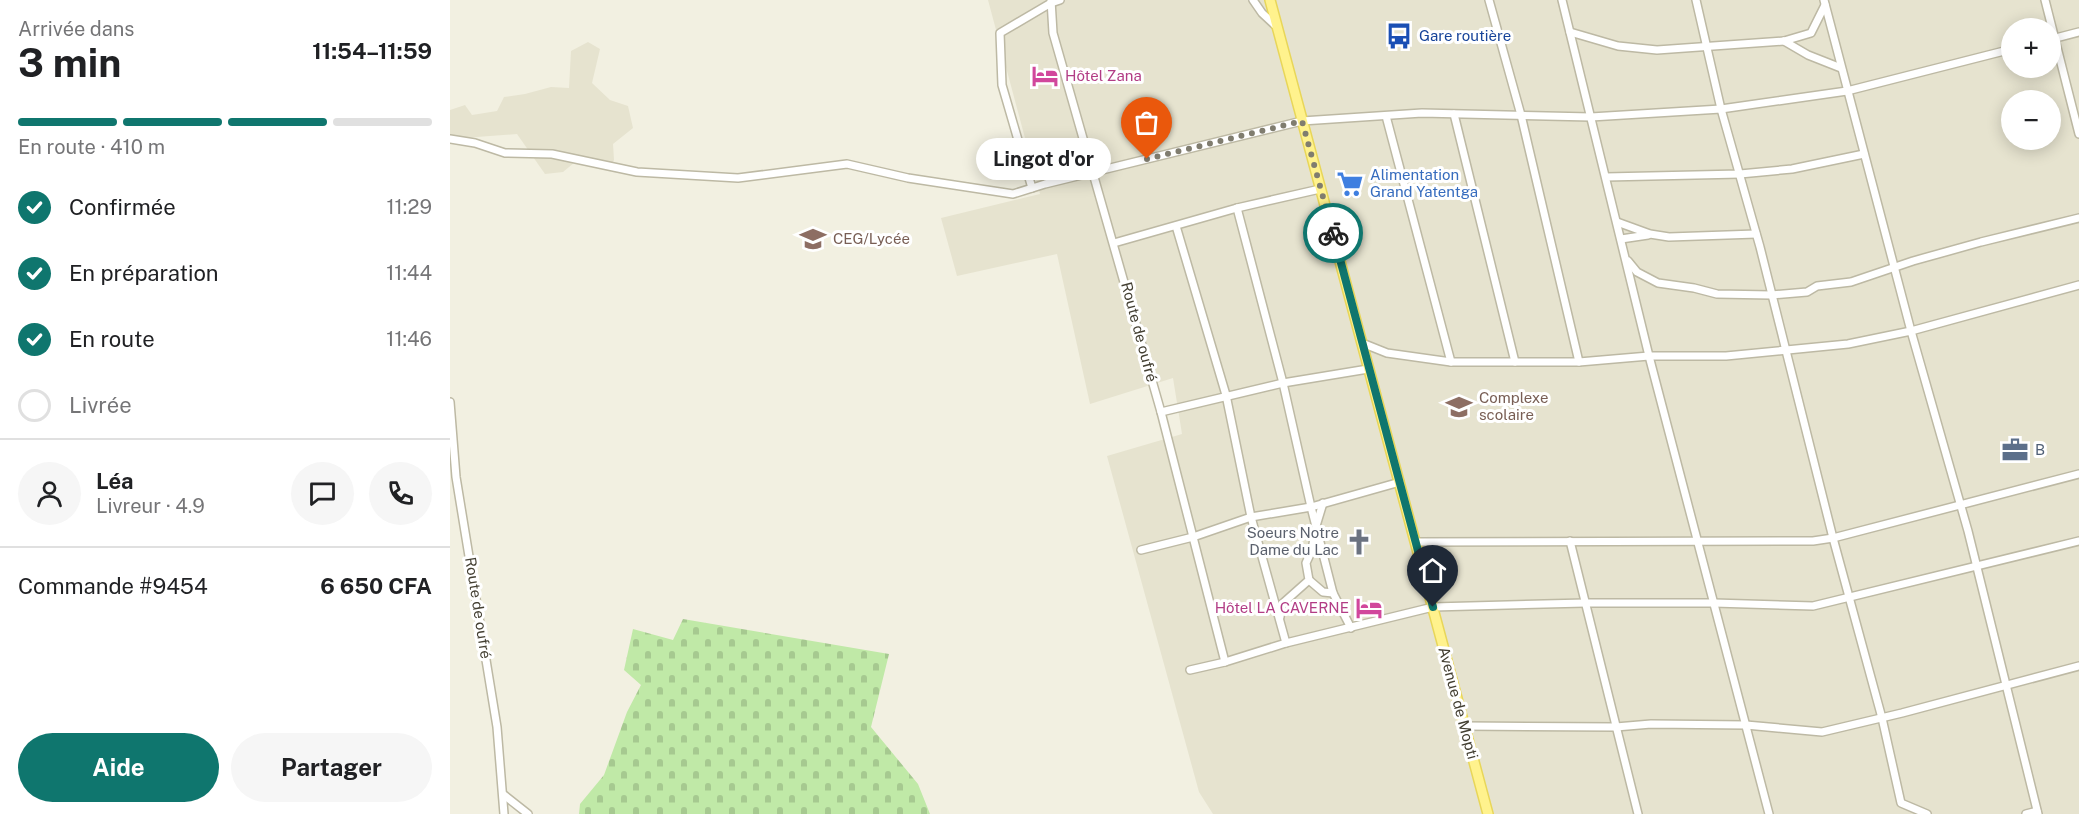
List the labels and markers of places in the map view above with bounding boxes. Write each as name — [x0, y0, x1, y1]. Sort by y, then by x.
bus stop icon: Gare routière — [1384, 21, 1414, 51]
place label: Gare routière — [1419, 27, 1511, 44]
hotel icon: Hôtel Zana — [1030, 61, 1060, 91]
place label: Hôtel Zana — [1065, 67, 1142, 84]
pin — [1121, 97, 1172, 159]
callout: Lingot d'or — [976, 138, 1111, 180]
place label: Alimentation Grand Yatentga — [1370, 166, 1478, 200]
supermarket icon: Alimentation Grand Yatentga — [1335, 169, 1365, 199]
school or university icon: CEG/Lycée — [798, 224, 828, 254]
place label: CEG/Lycée — [833, 230, 910, 247]
place label: Complexe scolaire — [1479, 389, 1549, 423]
school or university icon: Complexe scolaire — [1444, 392, 1474, 422]
office icon: B — [2000, 435, 2030, 465]
place label: B — [2035, 441, 2045, 458]
place label: Soeurs Notre Dame du Lac — [1247, 524, 1339, 558]
church icon: Soeurs Notre Dame du Lac — [1344, 527, 1374, 557]
pin — [1407, 545, 1458, 607]
hotel icon: Hôtel LA CAVERNE — [1354, 593, 1384, 623]
place label: Hôtel LA CAVERNE — [1215, 599, 1349, 616]

